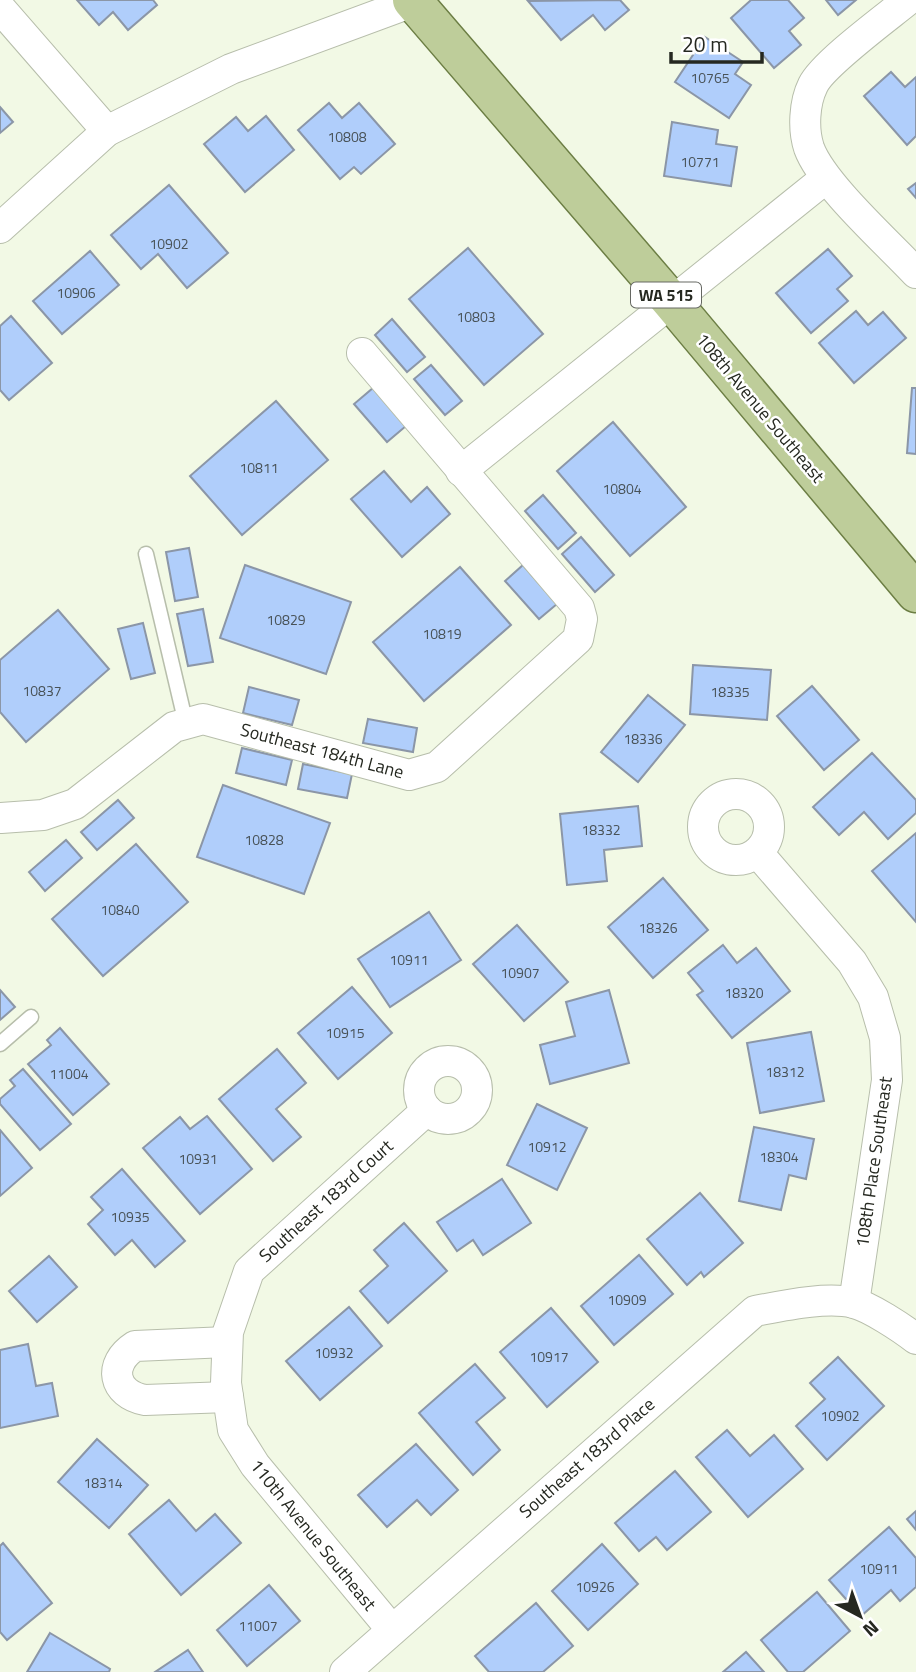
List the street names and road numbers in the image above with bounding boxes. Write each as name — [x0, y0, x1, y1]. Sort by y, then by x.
road number: WA 515 — [631, 282, 701, 308]
street label: 108th Avenue Southeast — [690, 327, 832, 489]
street label: Southeast 184th Lane — [237, 716, 407, 785]
street label: 108th Place Southeast — [848, 1074, 899, 1249]
street label: Southeast 183rd Court — [253, 1132, 399, 1268]
street label: Southeast 183rd Place — [513, 1391, 660, 1524]
street label: 110th Avenue Southeast — [244, 1453, 383, 1617]

